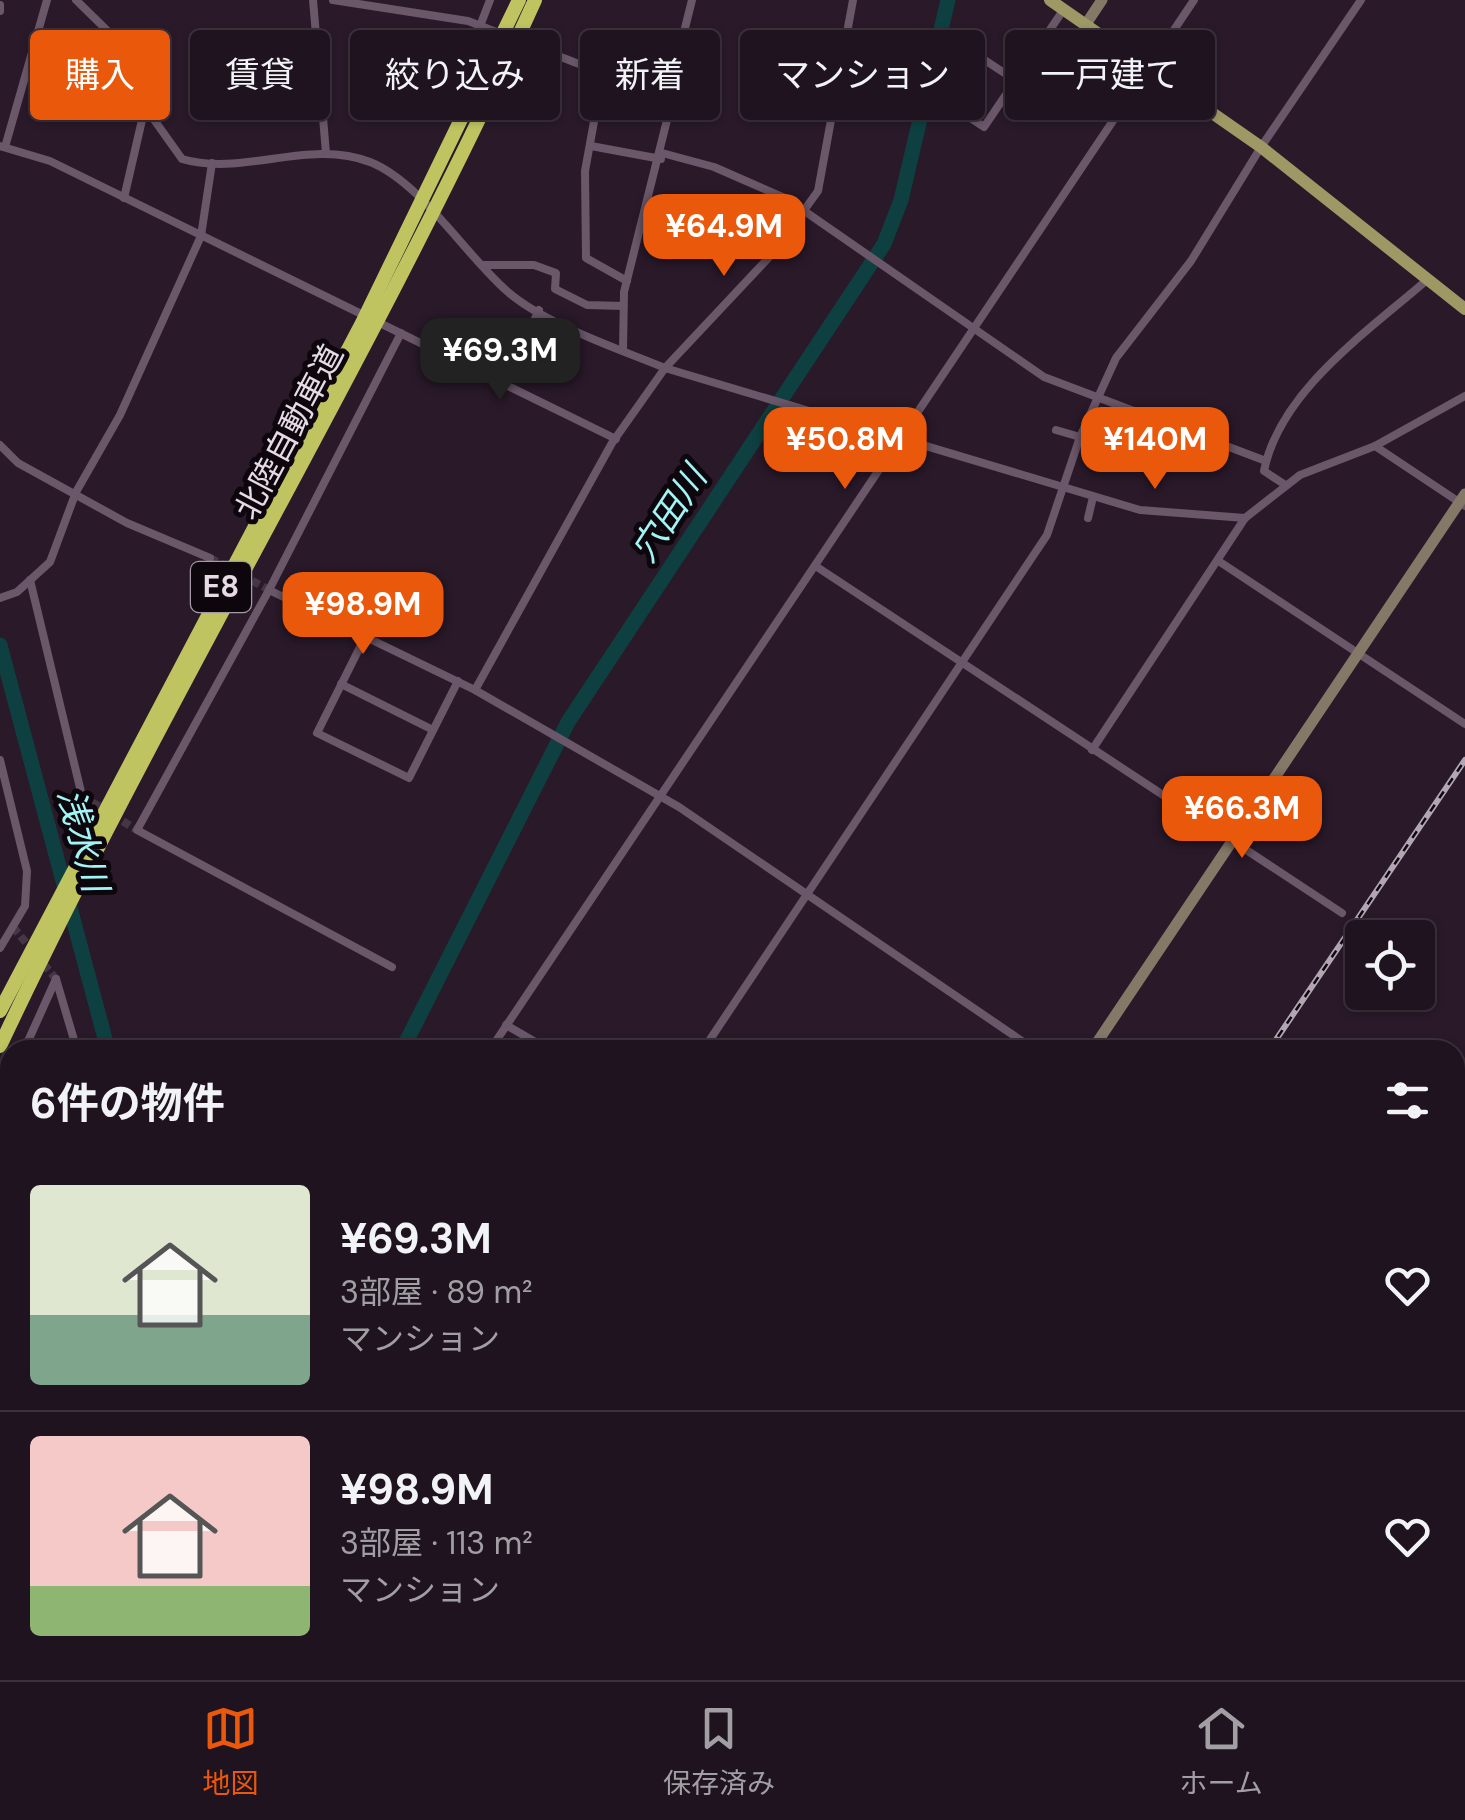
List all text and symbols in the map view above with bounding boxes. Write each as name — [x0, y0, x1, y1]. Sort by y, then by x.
chip: 購入 — [30, 30, 170, 120]
chip: 賃貸 — [190, 30, 330, 120]
chip: 絞り込み — [350, 30, 560, 120]
chip: 新着 — [580, 30, 720, 120]
chip: マンション — [740, 30, 985, 120]
chip: 一戸建て — [1005, 30, 1215, 120]
pin: ¥64.9M — [643, 194, 805, 279]
text: ¥64.9M — [665, 205, 783, 247]
pin: ¥69.3M — [419, 318, 581, 403]
text: ¥69.3M — [442, 329, 558, 371]
street label: 北陸自動車道 — [225, 337, 353, 527]
pin: ¥50.8M — [764, 407, 926, 492]
pin: ¥140M — [1085, 407, 1225, 492]
text: ¥50.8M — [786, 418, 904, 460]
text: ¥140M — [1103, 418, 1207, 460]
water label: 穴田川 — [621, 454, 719, 571]
road number: E8 — [191, 562, 251, 612]
pin: ¥98.9M — [282, 572, 444, 657]
text: ¥98.9M — [305, 583, 421, 625]
pin: ¥66.3M — [1161, 776, 1323, 861]
water label: 浅水川 — [47, 783, 120, 901]
text: ¥66.3M — [1184, 787, 1300, 829]
map controls — [1345, 920, 1435, 1010]
button: locate — [1345, 920, 1435, 1010]
icon: filters — [1380, 1073, 1435, 1128]
text: 6件の物件 — [30, 1076, 225, 1131]
text: ¥69.3M — [340, 1211, 492, 1266]
icon: home — [110, 1225, 230, 1345]
icon: heart — [1380, 1258, 1435, 1313]
text: 3部屋 · 89 m² — [340, 1271, 532, 1313]
text: マンション — [340, 1318, 500, 1360]
text: ¥98.9M — [340, 1462, 493, 1517]
icon: home — [110, 1476, 230, 1596]
icon: heart — [1380, 1509, 1435, 1564]
text: 3部屋 · 113 m² — [340, 1522, 533, 1564]
text: マンション — [340, 1569, 500, 1611]
tab: 地図 — [202, 1701, 258, 1802]
tab: 保存済み — [663, 1701, 775, 1802]
tab: ホーム — [1180, 1701, 1263, 1802]

